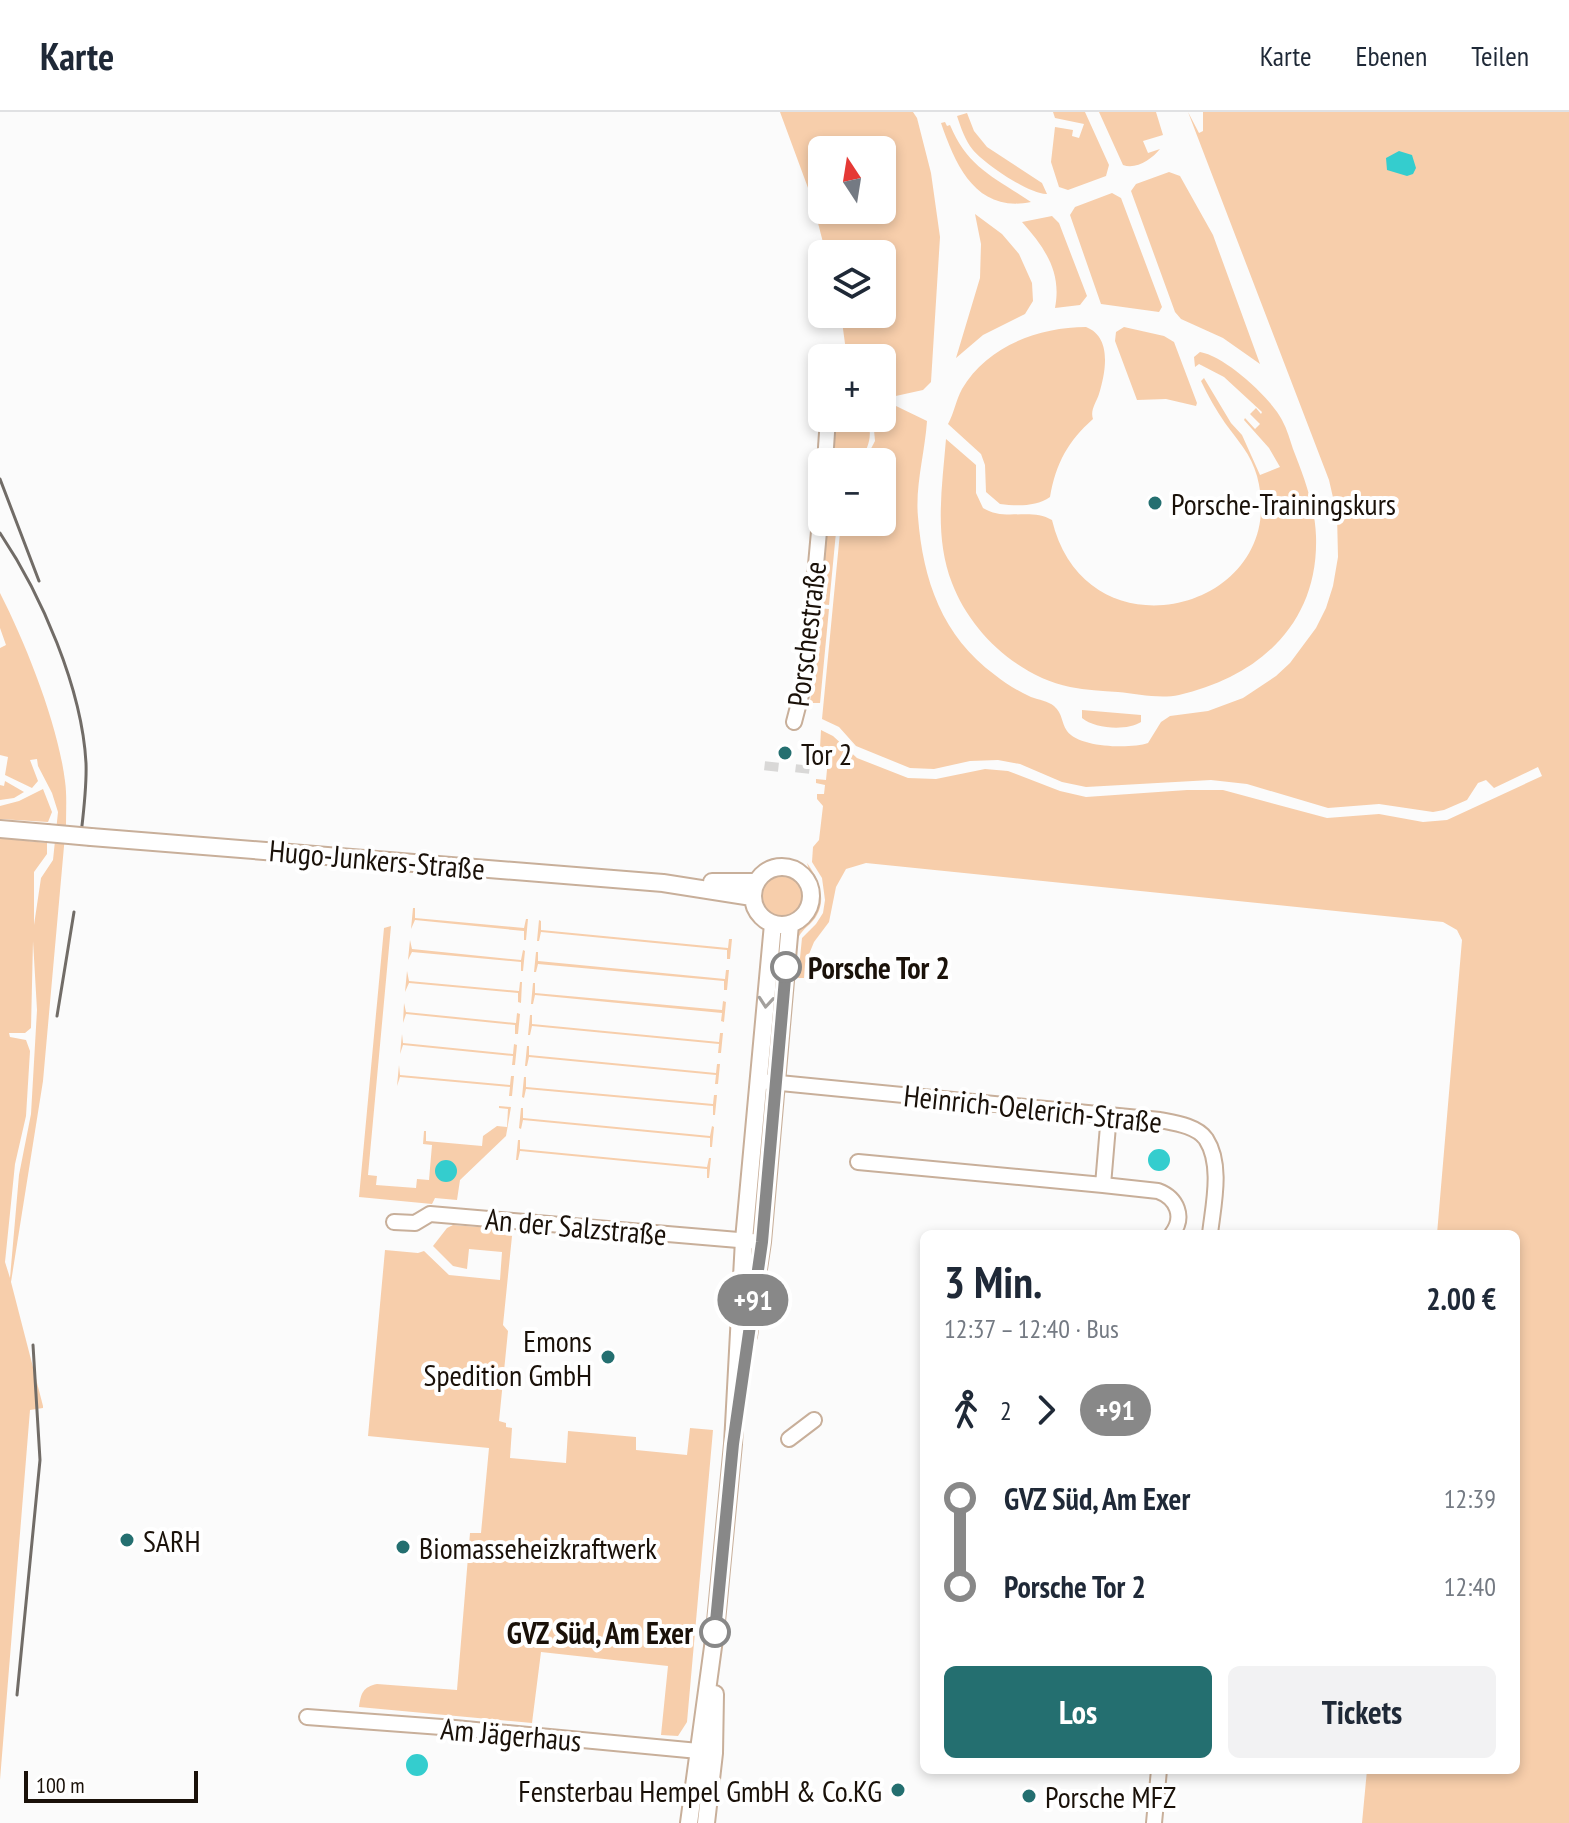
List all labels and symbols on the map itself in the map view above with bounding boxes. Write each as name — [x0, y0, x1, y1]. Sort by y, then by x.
north arrow — [808, 136, 896, 224]
place label: Porsche-Trainingskurs — [1171, 484, 1396, 523]
marker: Porsche-Trainingskurs — [1146, 494, 1164, 512]
street label: Porschestraße — [778, 559, 834, 709]
place label: Tor 2 — [801, 734, 852, 773]
marker: Tor 2 — [776, 744, 794, 762]
street label: Hugo-Junkers-Straße — [268, 830, 486, 888]
place label: Porsche Tor 2 — [808, 948, 950, 987]
marker: Porsche Tor 2 — [771, 952, 801, 982]
one-way arrow — [758, 996, 775, 1009]
street label: Heinrich-Oelerich-Straße — [902, 1075, 1164, 1141]
street label: An der Salzstraße — [484, 1199, 668, 1253]
line badge: +91 — [707, 1274, 799, 1326]
place label: Emons Spedition GmbH — [424, 1321, 592, 1394]
marker: Emons Spedition GmbH — [599, 1348, 617, 1366]
place label: SARH — [143, 1521, 201, 1560]
place label: Biomasseheizkraftwerk — [419, 1528, 657, 1567]
marker: SARH — [118, 1531, 136, 1549]
marker: Biomasseheizkraftwerk — [394, 1538, 412, 1556]
place label: GVZ Süd, Am Exer — [507, 1613, 693, 1652]
marker: GVZ Süd, Am Exer — [700, 1617, 730, 1647]
street label: Am Jägerhaus — [439, 1708, 583, 1760]
scale bar — [24, 1767, 198, 1803]
place label: Fensterbau Hempel GmbH & Co.KG — [518, 1771, 882, 1810]
place label: Porsche MFZ — [1045, 1777, 1176, 1816]
marker: Fensterbau Hempel GmbH & Co.KG — [889, 1781, 907, 1799]
marker: Porsche MFZ — [1020, 1787, 1038, 1805]

